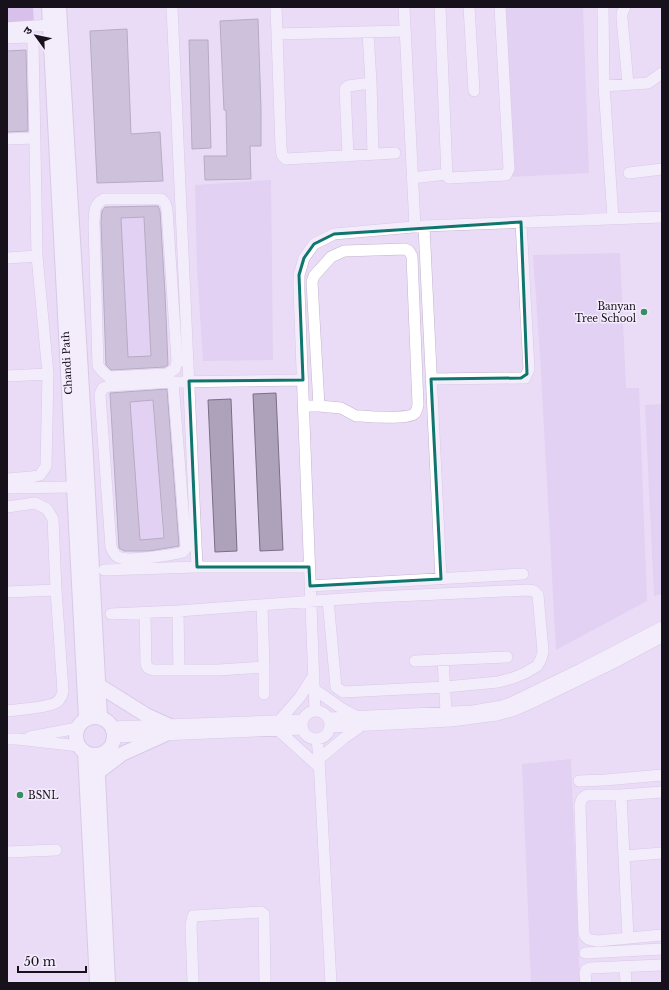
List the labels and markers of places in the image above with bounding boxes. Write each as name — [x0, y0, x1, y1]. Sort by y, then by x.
place label: Banyan Tree School — [575, 300, 636, 325]
marker: Banyan Tree School — [639, 307, 649, 317]
place label: BSNL — [28, 789, 59, 802]
marker: BSNL — [15, 790, 25, 800]

